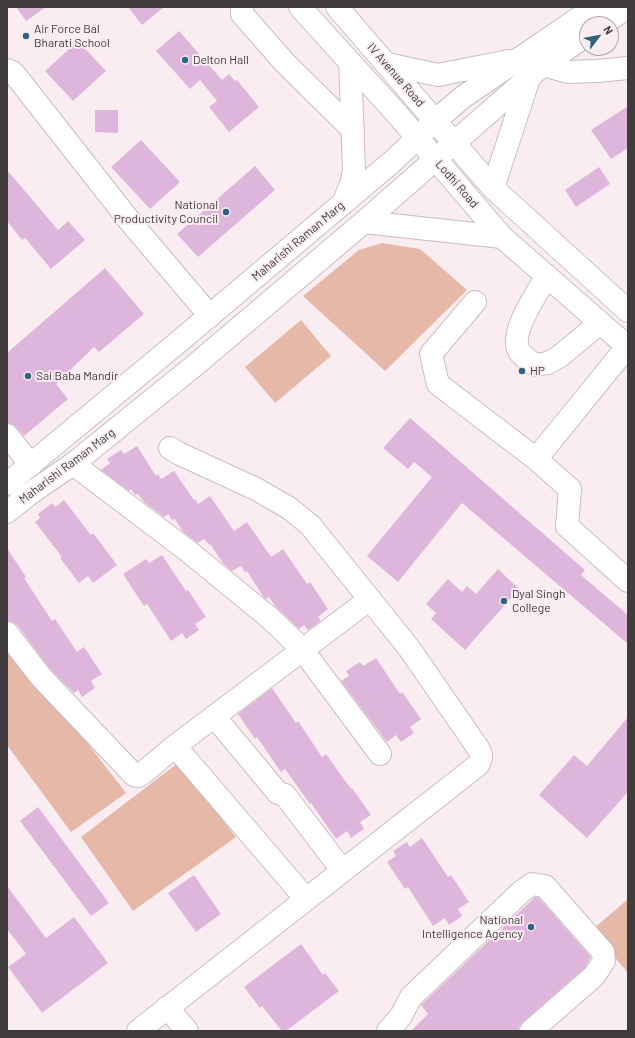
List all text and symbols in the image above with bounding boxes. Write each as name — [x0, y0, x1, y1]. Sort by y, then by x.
north arrow — [579, 16, 619, 56]
place label: Air Force Bal Bharati School — [34, 22, 110, 50]
text: N — [601, 23, 616, 36]
marker: Air Force Bal Bharati School — [21, 31, 31, 41]
street label: IV Avenue Road — [364, 40, 428, 110]
place label: Delton Hall — [193, 53, 249, 67]
marker: Delton Hall — [180, 55, 190, 65]
street label: Lodhi Road — [432, 157, 482, 211]
place label: National Productivity Council — [114, 198, 218, 226]
street label: Maharishi Raman Marg — [249, 198, 347, 284]
marker: National Productivity Council — [221, 207, 231, 217]
place label: HP — [530, 364, 545, 378]
marker: HP — [517, 366, 527, 376]
place label: Sai Baba Mandir — [36, 369, 118, 383]
marker: Sai Baba Mandir — [23, 371, 33, 381]
street label: Maharishi Raman Marg — [16, 425, 118, 507]
place label: Dyal Singh College — [512, 587, 565, 615]
marker: Dyal Singh College — [499, 596, 509, 606]
place label: National Intelligence Agency — [422, 913, 523, 941]
marker: National Intelligence Agency — [526, 922, 536, 932]

